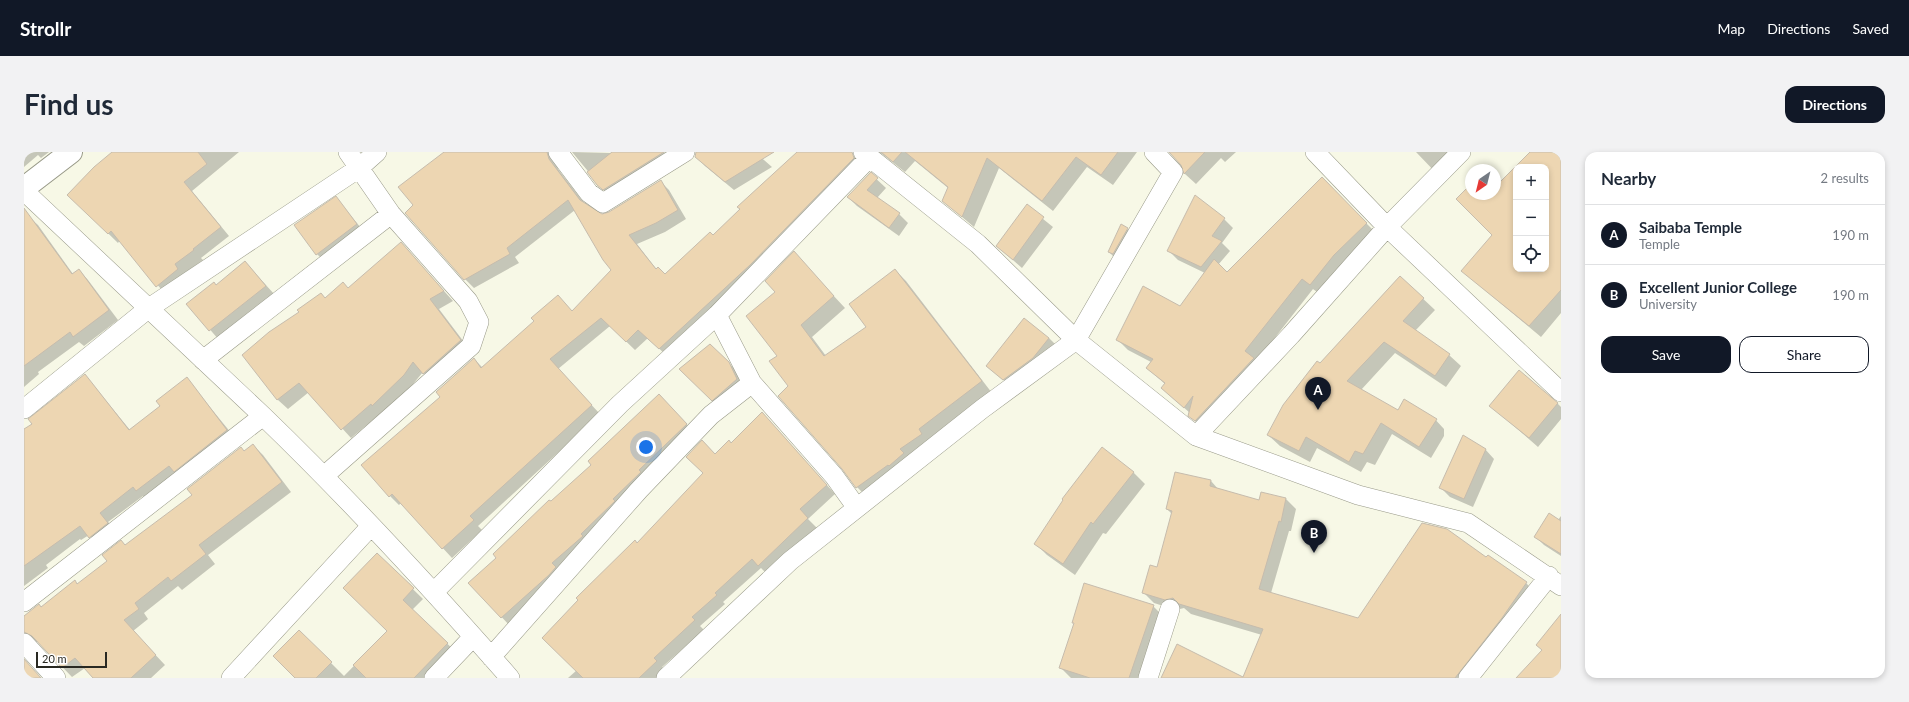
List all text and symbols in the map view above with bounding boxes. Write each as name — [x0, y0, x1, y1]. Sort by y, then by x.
text: Strollr — [20, 17, 71, 40]
text: Map — [1718, 20, 1745, 37]
text: Directions — [1767, 20, 1830, 37]
text: Saved — [1852, 20, 1889, 37]
button: Directions — [1785, 86, 1885, 123]
text: Find us — [24, 87, 114, 121]
north arrow — [1465, 164, 1501, 200]
map controls — [1513, 164, 1549, 272]
button: + — [1513, 164, 1549, 200]
text: Nearby — [1601, 168, 1656, 189]
text: 2 results — [1821, 170, 1869, 186]
button: − — [1513, 200, 1549, 236]
text: Saibaba Temple — [1639, 218, 1742, 236]
text: A — [1609, 227, 1619, 243]
text: 190 m — [1832, 227, 1869, 243]
button: locate — [1513, 236, 1549, 272]
text: Temple — [1639, 236, 1680, 252]
text: Excellent Junior College — [1639, 278, 1797, 296]
text: B — [1610, 287, 1618, 303]
text: 190 m — [1832, 287, 1869, 303]
text: University — [1639, 296, 1697, 312]
button: Save — [1601, 336, 1731, 373]
button: Share — [1739, 336, 1869, 373]
pin: A — [1305, 377, 1331, 410]
your location — [636, 437, 656, 457]
pin: B — [1301, 520, 1327, 553]
scale bar — [36, 650, 107, 669]
text: 20 m — [42, 652, 67, 665]

